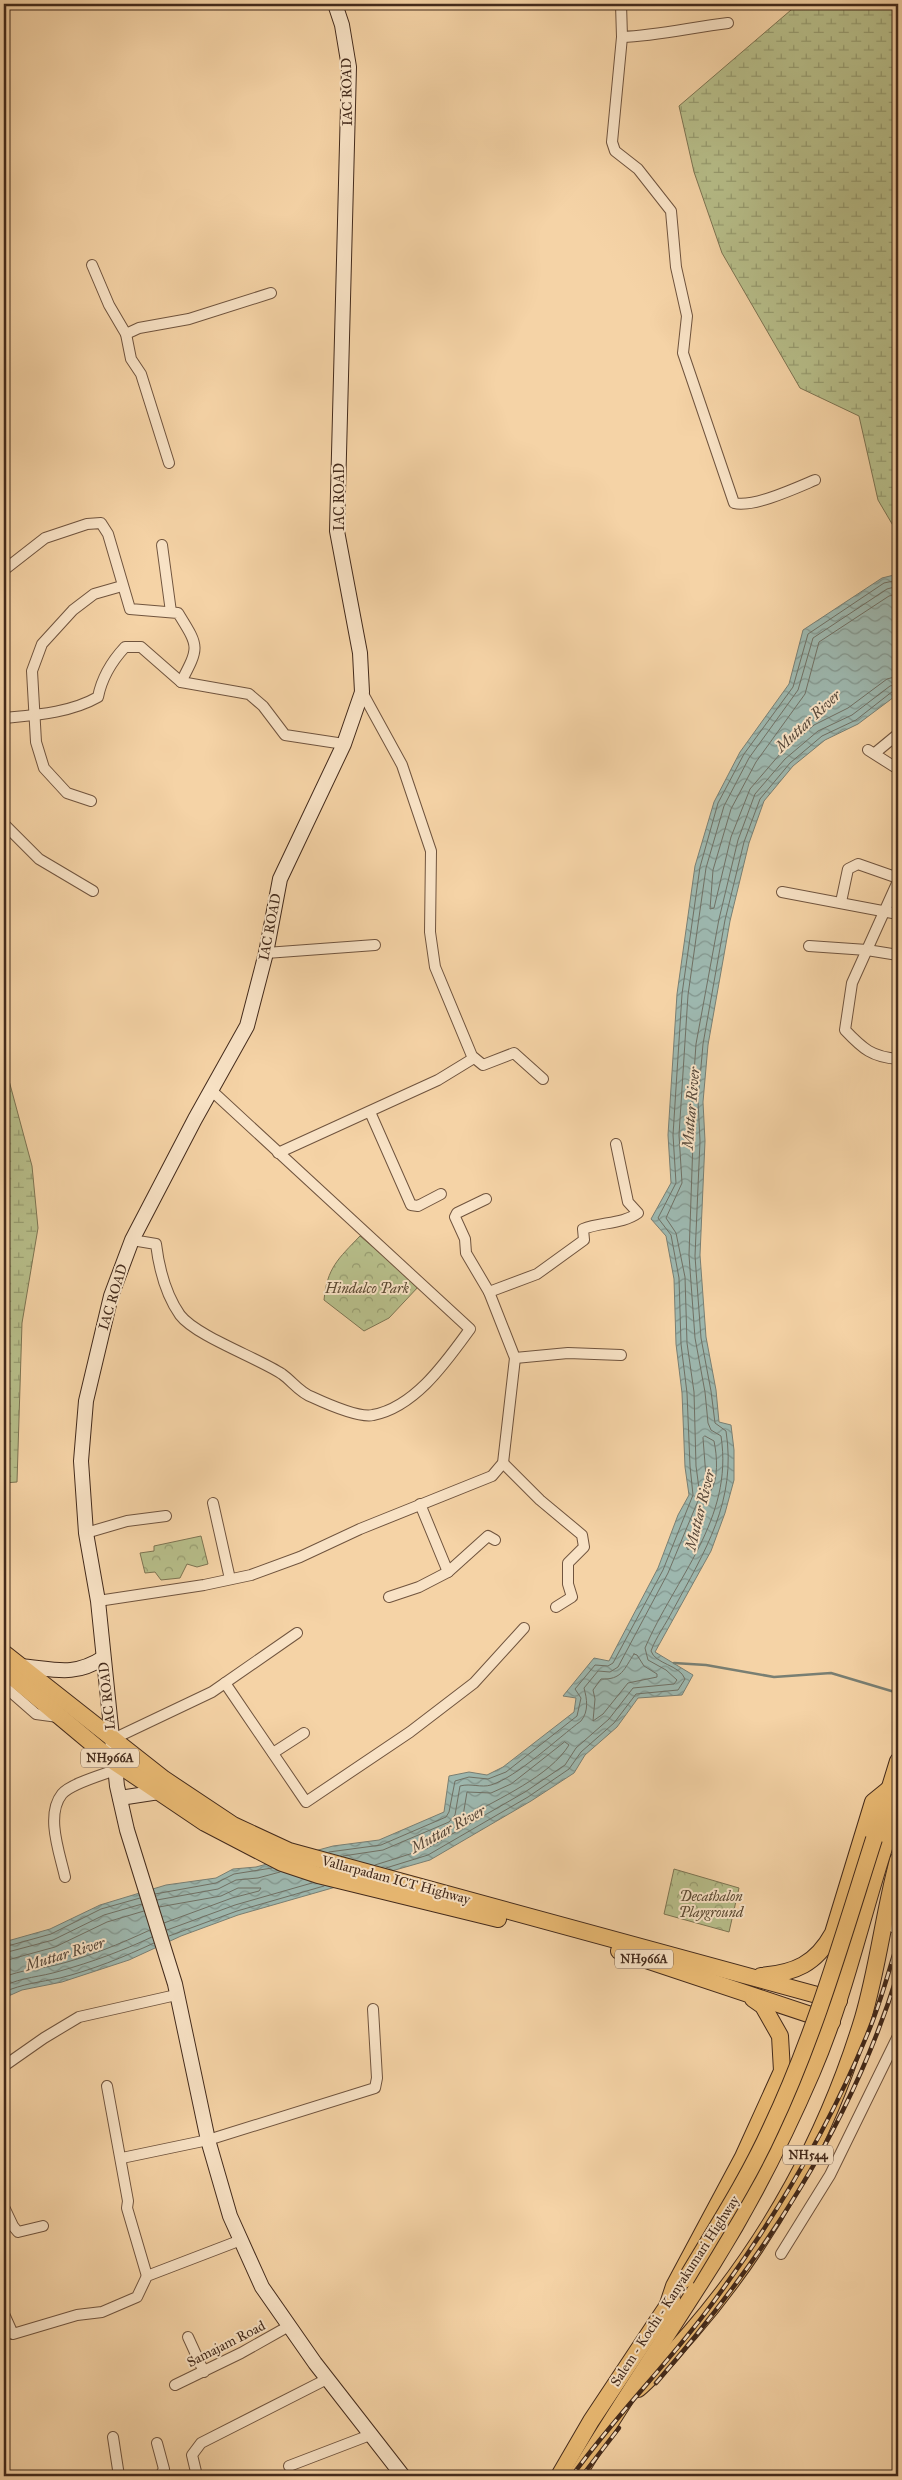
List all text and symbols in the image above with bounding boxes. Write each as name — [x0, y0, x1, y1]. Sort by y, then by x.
street label: IAC ROAD — [338, 58, 356, 126]
street label: IAC ROAD — [331, 463, 348, 531]
water label: Muttar River — [770, 686, 845, 757]
street label: IAC ROAD — [255, 892, 285, 962]
water label: Muttar River — [678, 1065, 704, 1152]
street label: IAC ROAD — [95, 1262, 131, 1332]
park label: Hindalco Park — [324, 1280, 410, 1297]
water label: Muttar River — [681, 1467, 719, 1554]
street label: IAC ROAD — [95, 1661, 119, 1731]
road number: NH966A — [81, 1749, 139, 1768]
water label: Muttar River — [406, 1801, 489, 1858]
street label: Vallarpadam ICT Highway — [319, 1852, 473, 1908]
park label: Decathalon Playground — [679, 1888, 745, 1921]
water label: Muttar River — [21, 1933, 108, 1975]
road number: NH966A — [615, 1950, 673, 1968]
road number: NH544 — [783, 2146, 833, 2164]
street label: Salem - Kochi - Kanyakumari Highway — [607, 2192, 743, 2390]
street label: Samajam Road — [184, 2317, 268, 2371]

